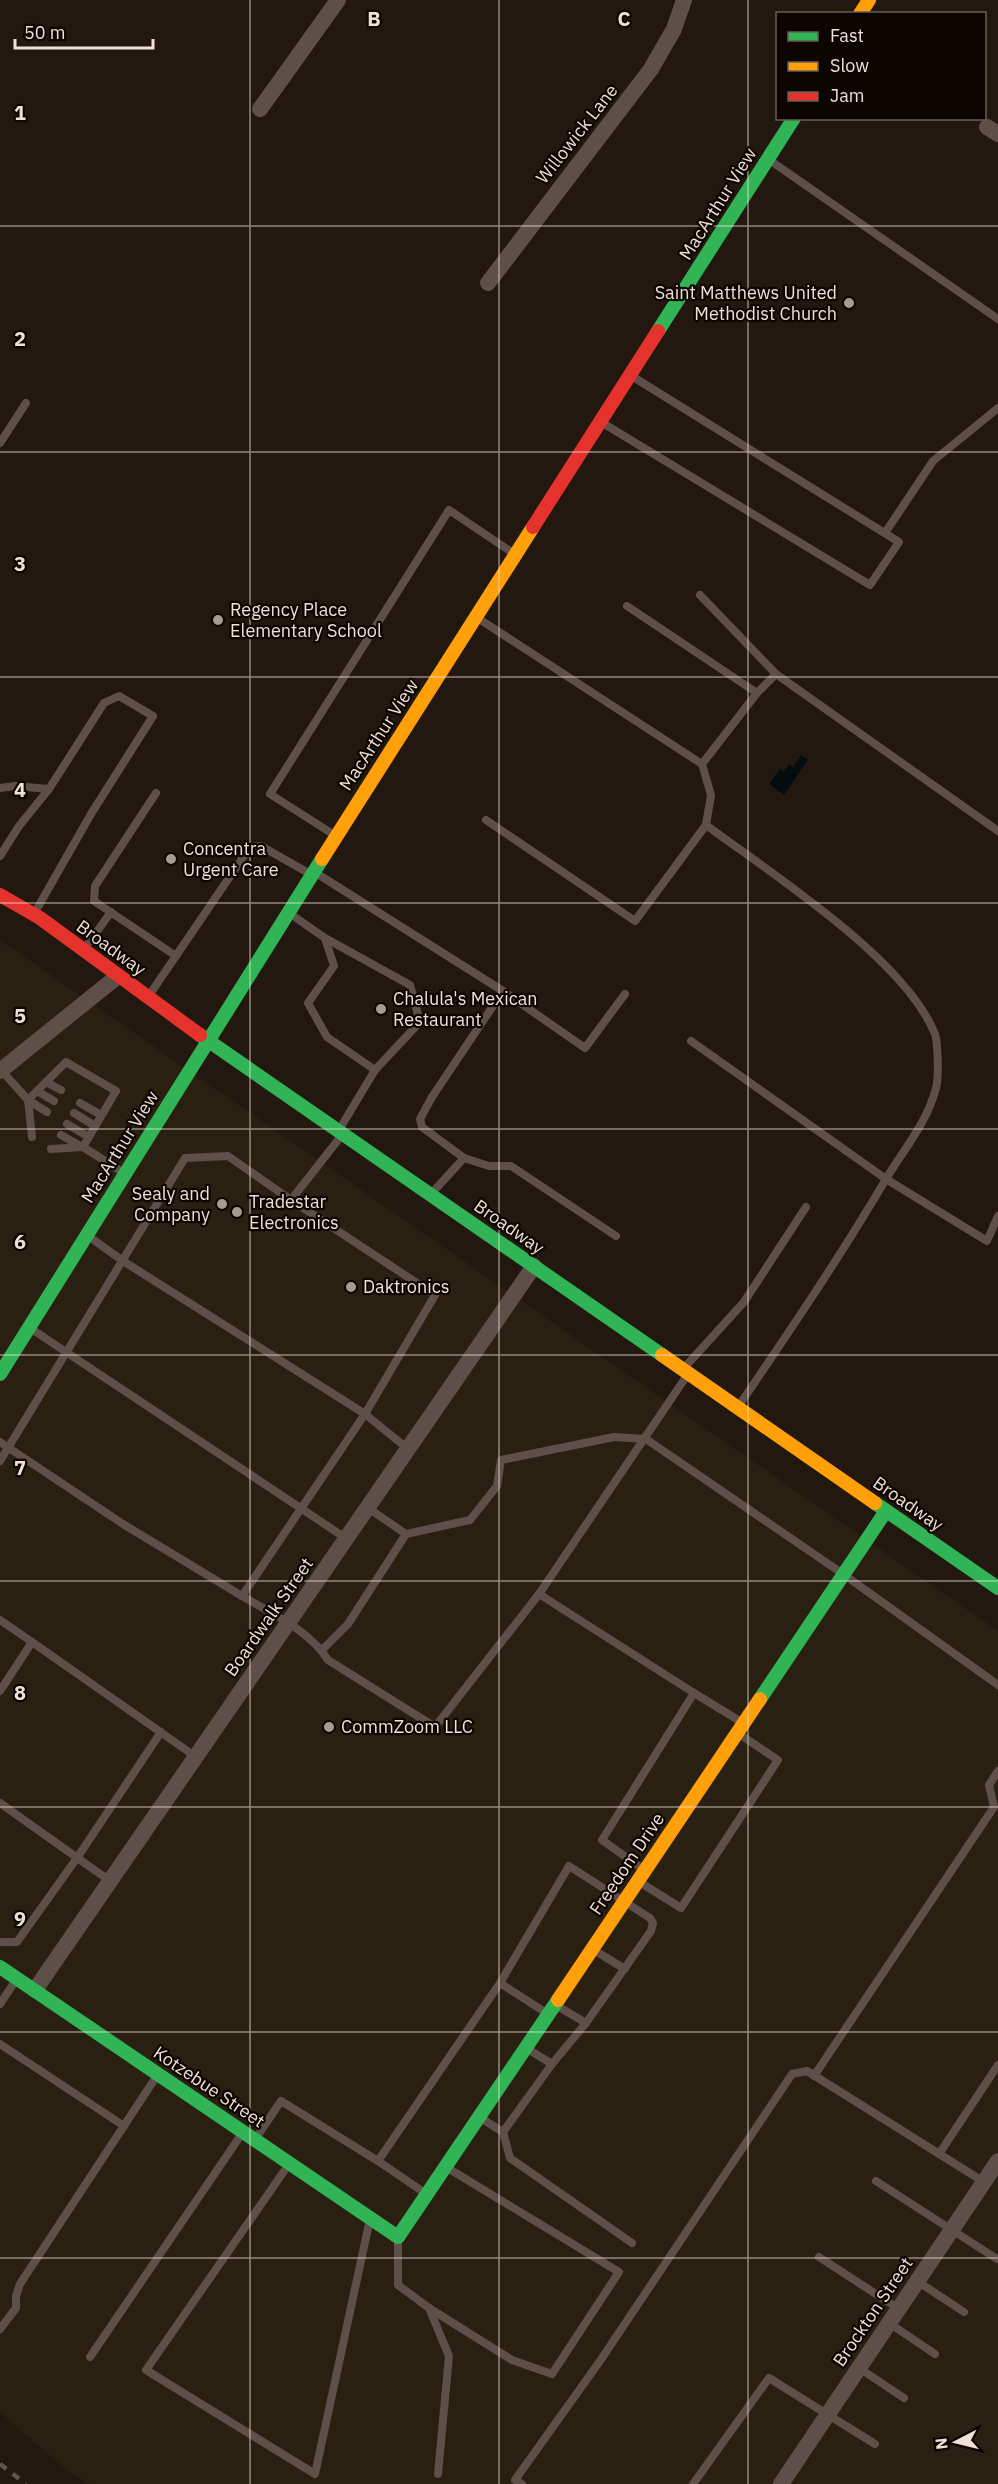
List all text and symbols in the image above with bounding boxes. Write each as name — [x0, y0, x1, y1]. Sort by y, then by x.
text: B — [367, 5, 381, 32]
text: C — [617, 5, 631, 32]
scale bar — [15, 12, 153, 50]
legend — [776, 12, 986, 120]
text: 50 m — [24, 21, 66, 44]
text: Fast — [830, 24, 864, 47]
text: Slow — [830, 54, 869, 77]
street label: Willowick Lane — [531, 79, 623, 188]
text: Jam — [830, 84, 865, 107]
text: 1 — [14, 99, 26, 126]
street label: MacArthur View — [674, 143, 761, 264]
place label: Saint Matthews United Methodist Church — [655, 281, 837, 325]
marker: Saint Matthews United Methodist Church — [842, 296, 856, 310]
text: 2 — [14, 325, 26, 352]
text: 3 — [14, 550, 26, 577]
place label: Regency Place Elementary School — [230, 598, 382, 642]
marker: Regency Place Elementary School — [211, 613, 225, 627]
street label: MacArthur View — [334, 675, 423, 795]
text: 4 — [14, 776, 26, 803]
place label: Concentra Urgent Care — [183, 837, 279, 881]
marker: Concentra Urgent Care — [164, 852, 178, 866]
street label: Broadway — [72, 915, 151, 981]
place label: Chalula's Mexican Restaurant — [393, 987, 538, 1031]
text: 5 — [14, 1002, 26, 1029]
marker: Chalula's Mexican Restaurant — [374, 1002, 388, 1016]
street label: MacArthur View — [76, 1086, 163, 1207]
place label: Sealy and Company — [132, 1182, 210, 1226]
place label: Tradestar Electronics — [249, 1190, 339, 1234]
street label: Broadway — [470, 1194, 549, 1259]
marker: Sealy and Company — [215, 1197, 229, 1211]
marker: Tradestar Electronics — [230, 1205, 244, 1219]
text: 6 — [14, 1228, 26, 1255]
place label: Daktronics — [363, 1275, 449, 1298]
marker: Daktronics — [344, 1280, 358, 1294]
text: 7 — [14, 1454, 26, 1481]
street label: Broadway — [869, 1471, 948, 1536]
street label: Boardwalk Street — [219, 1553, 318, 1681]
text: 8 — [14, 1679, 26, 1706]
place label: CommZoom LLC — [341, 1715, 473, 1738]
marker: CommZoom LLC — [322, 1720, 336, 1734]
street label: Freedom Drive — [584, 1808, 669, 1919]
text: 9 — [14, 1905, 26, 1932]
street label: Kotzebue Street — [149, 2041, 269, 2132]
street label: Brockton Street — [828, 2253, 918, 2371]
north arrow — [926, 2412, 986, 2472]
text: N — [930, 2437, 952, 2451]

